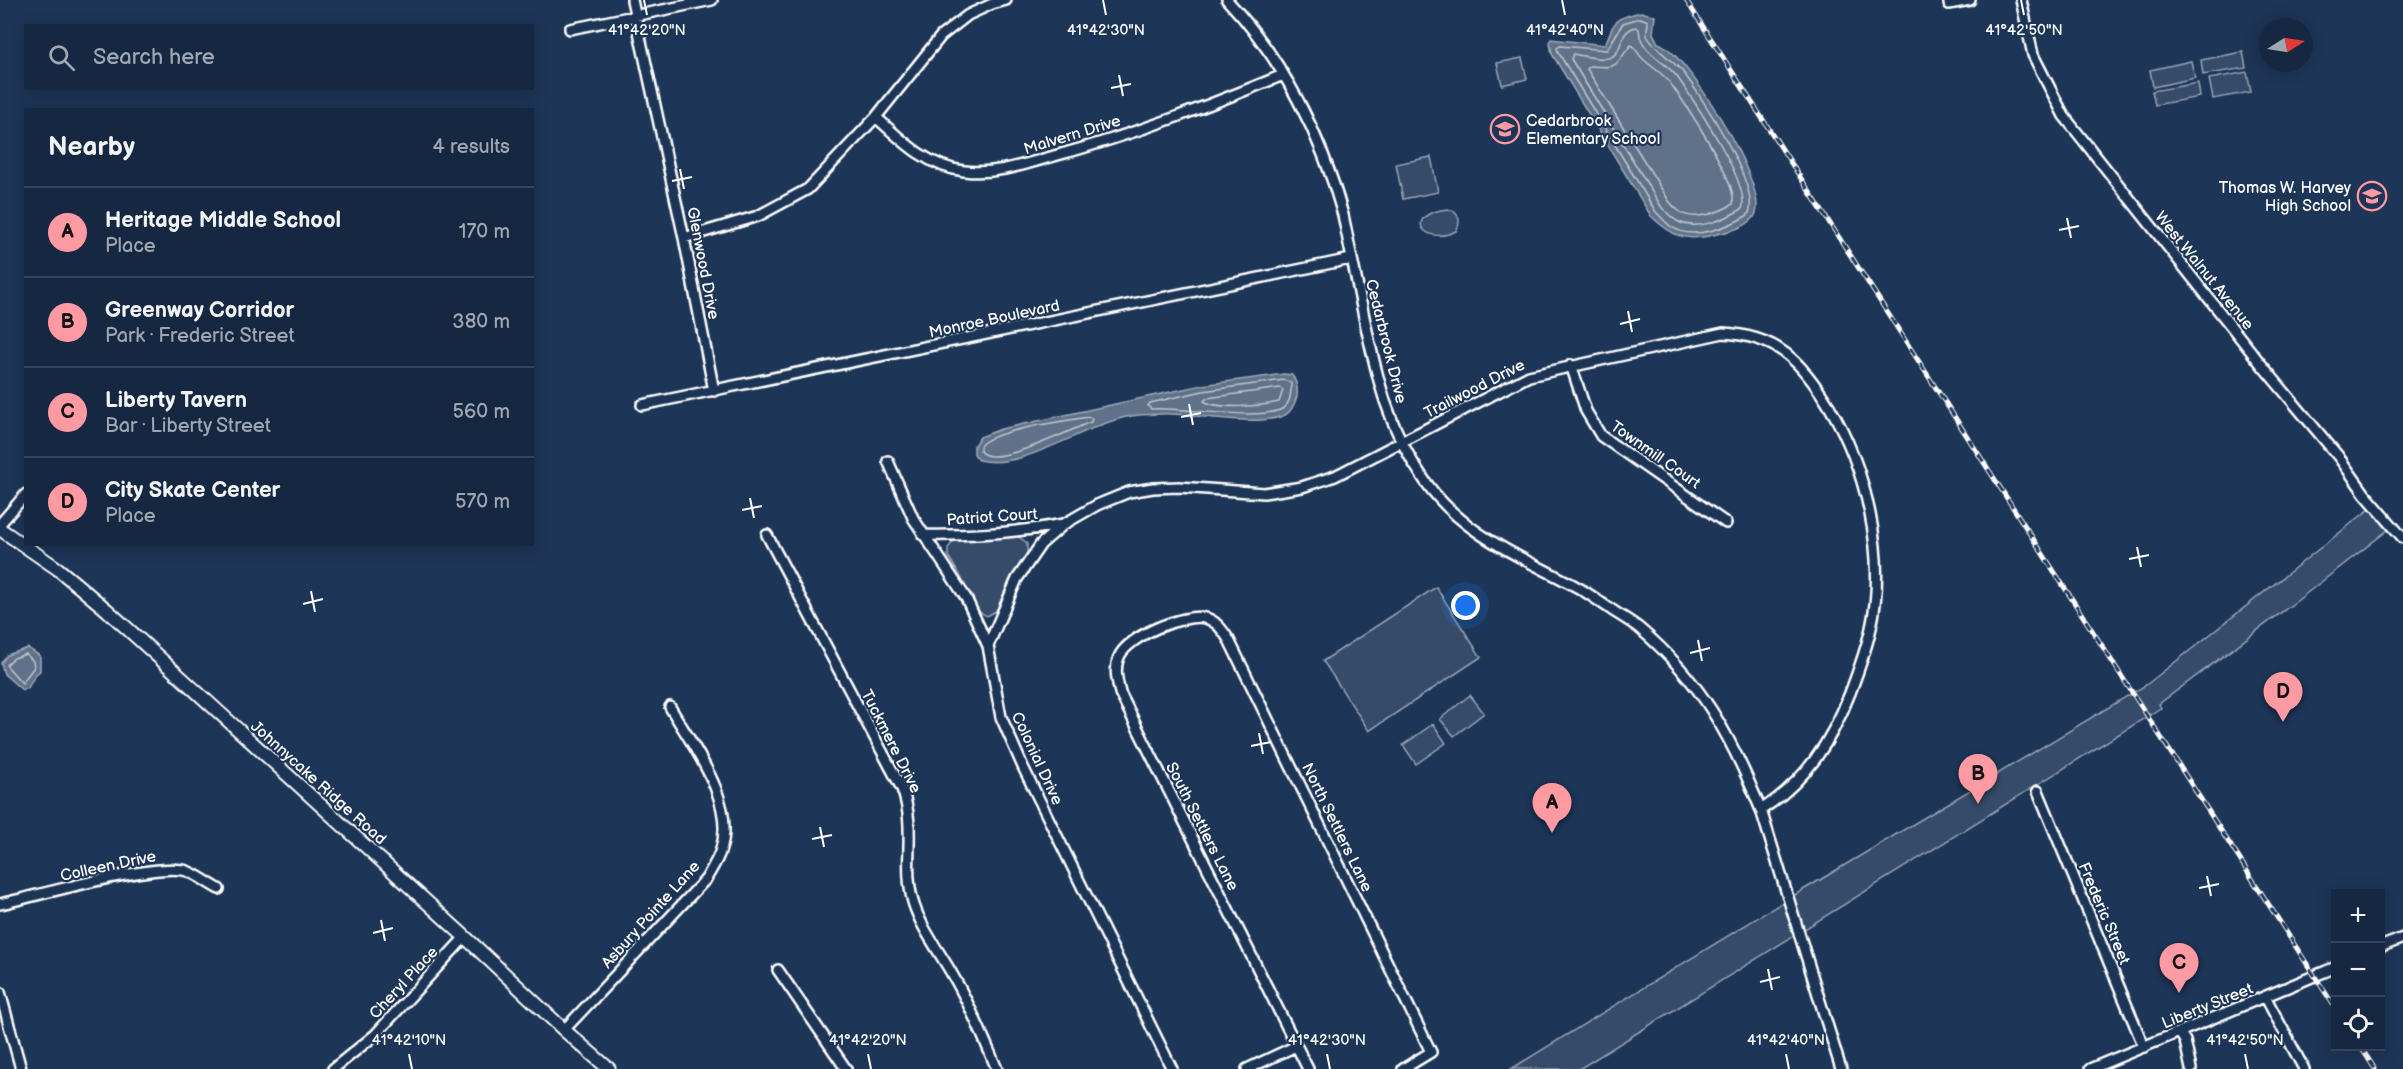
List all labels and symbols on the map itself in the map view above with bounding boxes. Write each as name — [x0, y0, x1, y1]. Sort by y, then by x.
north arrow — [2259, 18, 2313, 72]
text: 41°42'20"N — [608, 21, 686, 40]
text: 41°42'30"N — [1067, 21, 1145, 40]
text: 41°42'40"N — [1526, 21, 1604, 40]
text: 41°42'50"N — [1985, 21, 2063, 40]
street label: Malvern Drive — [1022, 112, 1124, 159]
place label: Cedarbrook Elementary School — [1526, 112, 1660, 149]
school or university icon: Cedarbrook Elementary School — [1489, 113, 1521, 145]
place label: Thomas W. Harvey High School — [2219, 179, 2352, 216]
school or university icon: Thomas W. Harvey High School — [2356, 180, 2388, 212]
street label: Glenwood Drive — [682, 206, 723, 321]
street label: West Walnut Avenue — [2150, 208, 2258, 334]
street label: Cedarbrook Drive — [1361, 277, 1410, 406]
street label: Monroe Boulevard — [927, 296, 1061, 343]
street label: Trailwood Drive — [1421, 356, 1529, 423]
street label: Townmill Court — [1607, 417, 1704, 493]
street label: Patriot Court — [946, 505, 1038, 530]
your location — [1451, 591, 1480, 620]
pin: D — [2264, 672, 2302, 722]
street label: Tuckmere Drive — [856, 687, 925, 797]
street label: Colonial Drive — [1007, 709, 1067, 809]
street label: Johnnycake Ridge Road — [246, 717, 390, 849]
pin: B — [1958, 754, 1998, 804]
street label: South Settlers Lane — [1161, 759, 1242, 894]
street label: North Settlers Lane — [1297, 760, 1376, 896]
pin: A — [1532, 784, 1572, 833]
street label: Colleen Drive — [59, 847, 158, 886]
street label: Asbury Pointe Lane — [598, 857, 705, 973]
street label: Frederic Street — [2074, 860, 2134, 968]
street label: Cheryl Place — [366, 943, 443, 1023]
pin: C — [2160, 944, 2198, 993]
street label: Liberty Street — [2159, 979, 2256, 1033]
text: 41°42'10"N — [372, 1031, 446, 1050]
text: 41°42'20"N — [829, 1031, 907, 1050]
text: 41°42'30"N — [1288, 1031, 1366, 1050]
text: 41°42'40"N — [1747, 1031, 1825, 1050]
text: 41°42'50"N — [2206, 1031, 2284, 1050]

